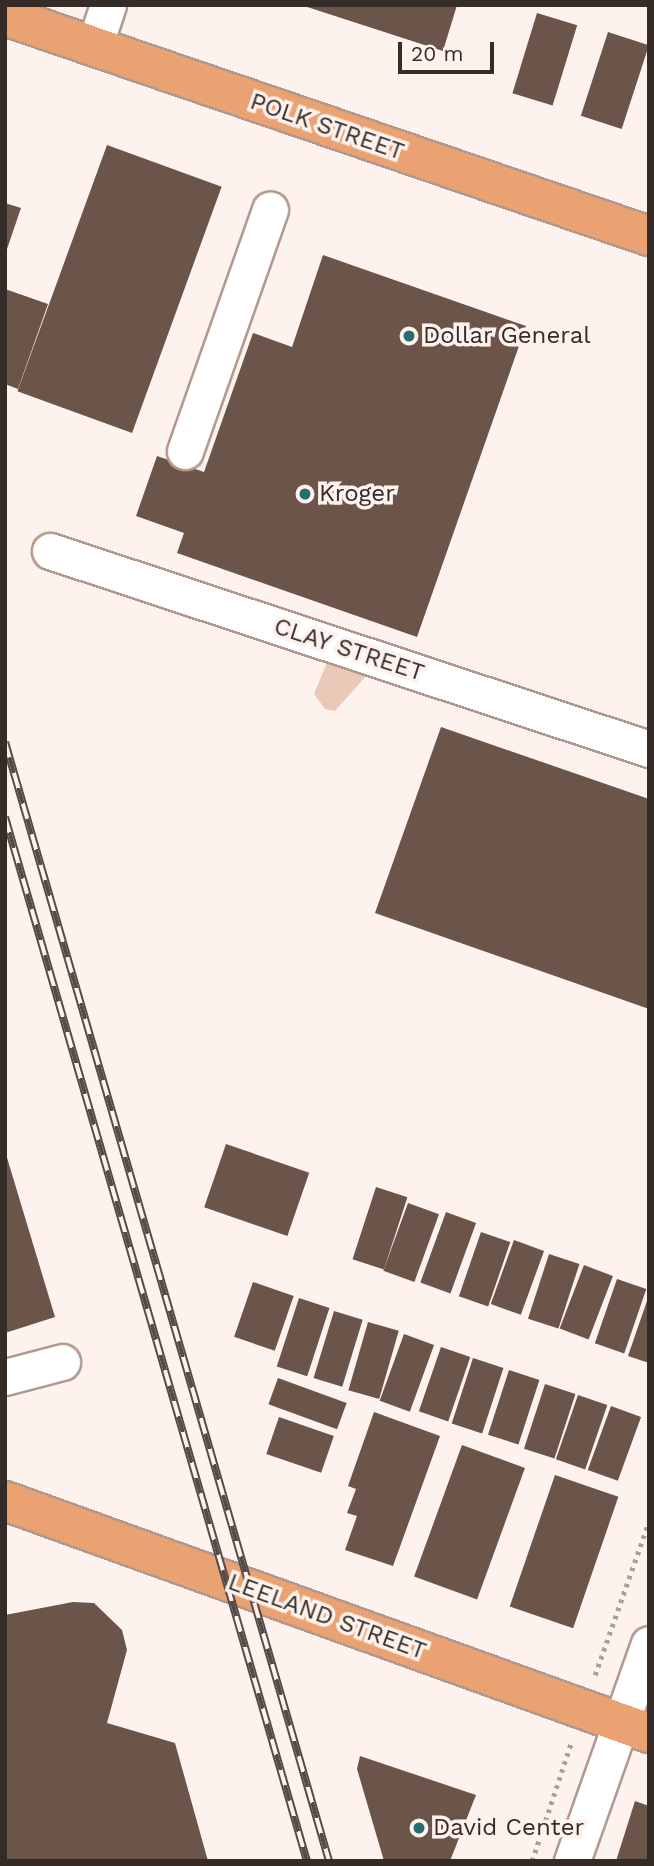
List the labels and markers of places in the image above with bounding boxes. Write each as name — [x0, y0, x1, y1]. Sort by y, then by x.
place label: Dollar General — [423, 322, 591, 350]
marker: Dollar General — [401, 328, 417, 344]
place label: Kroger — [319, 480, 395, 508]
marker: Kroger — [297, 486, 313, 502]
place label: David Center — [433, 1814, 584, 1842]
marker: David Center — [411, 1820, 427, 1836]

